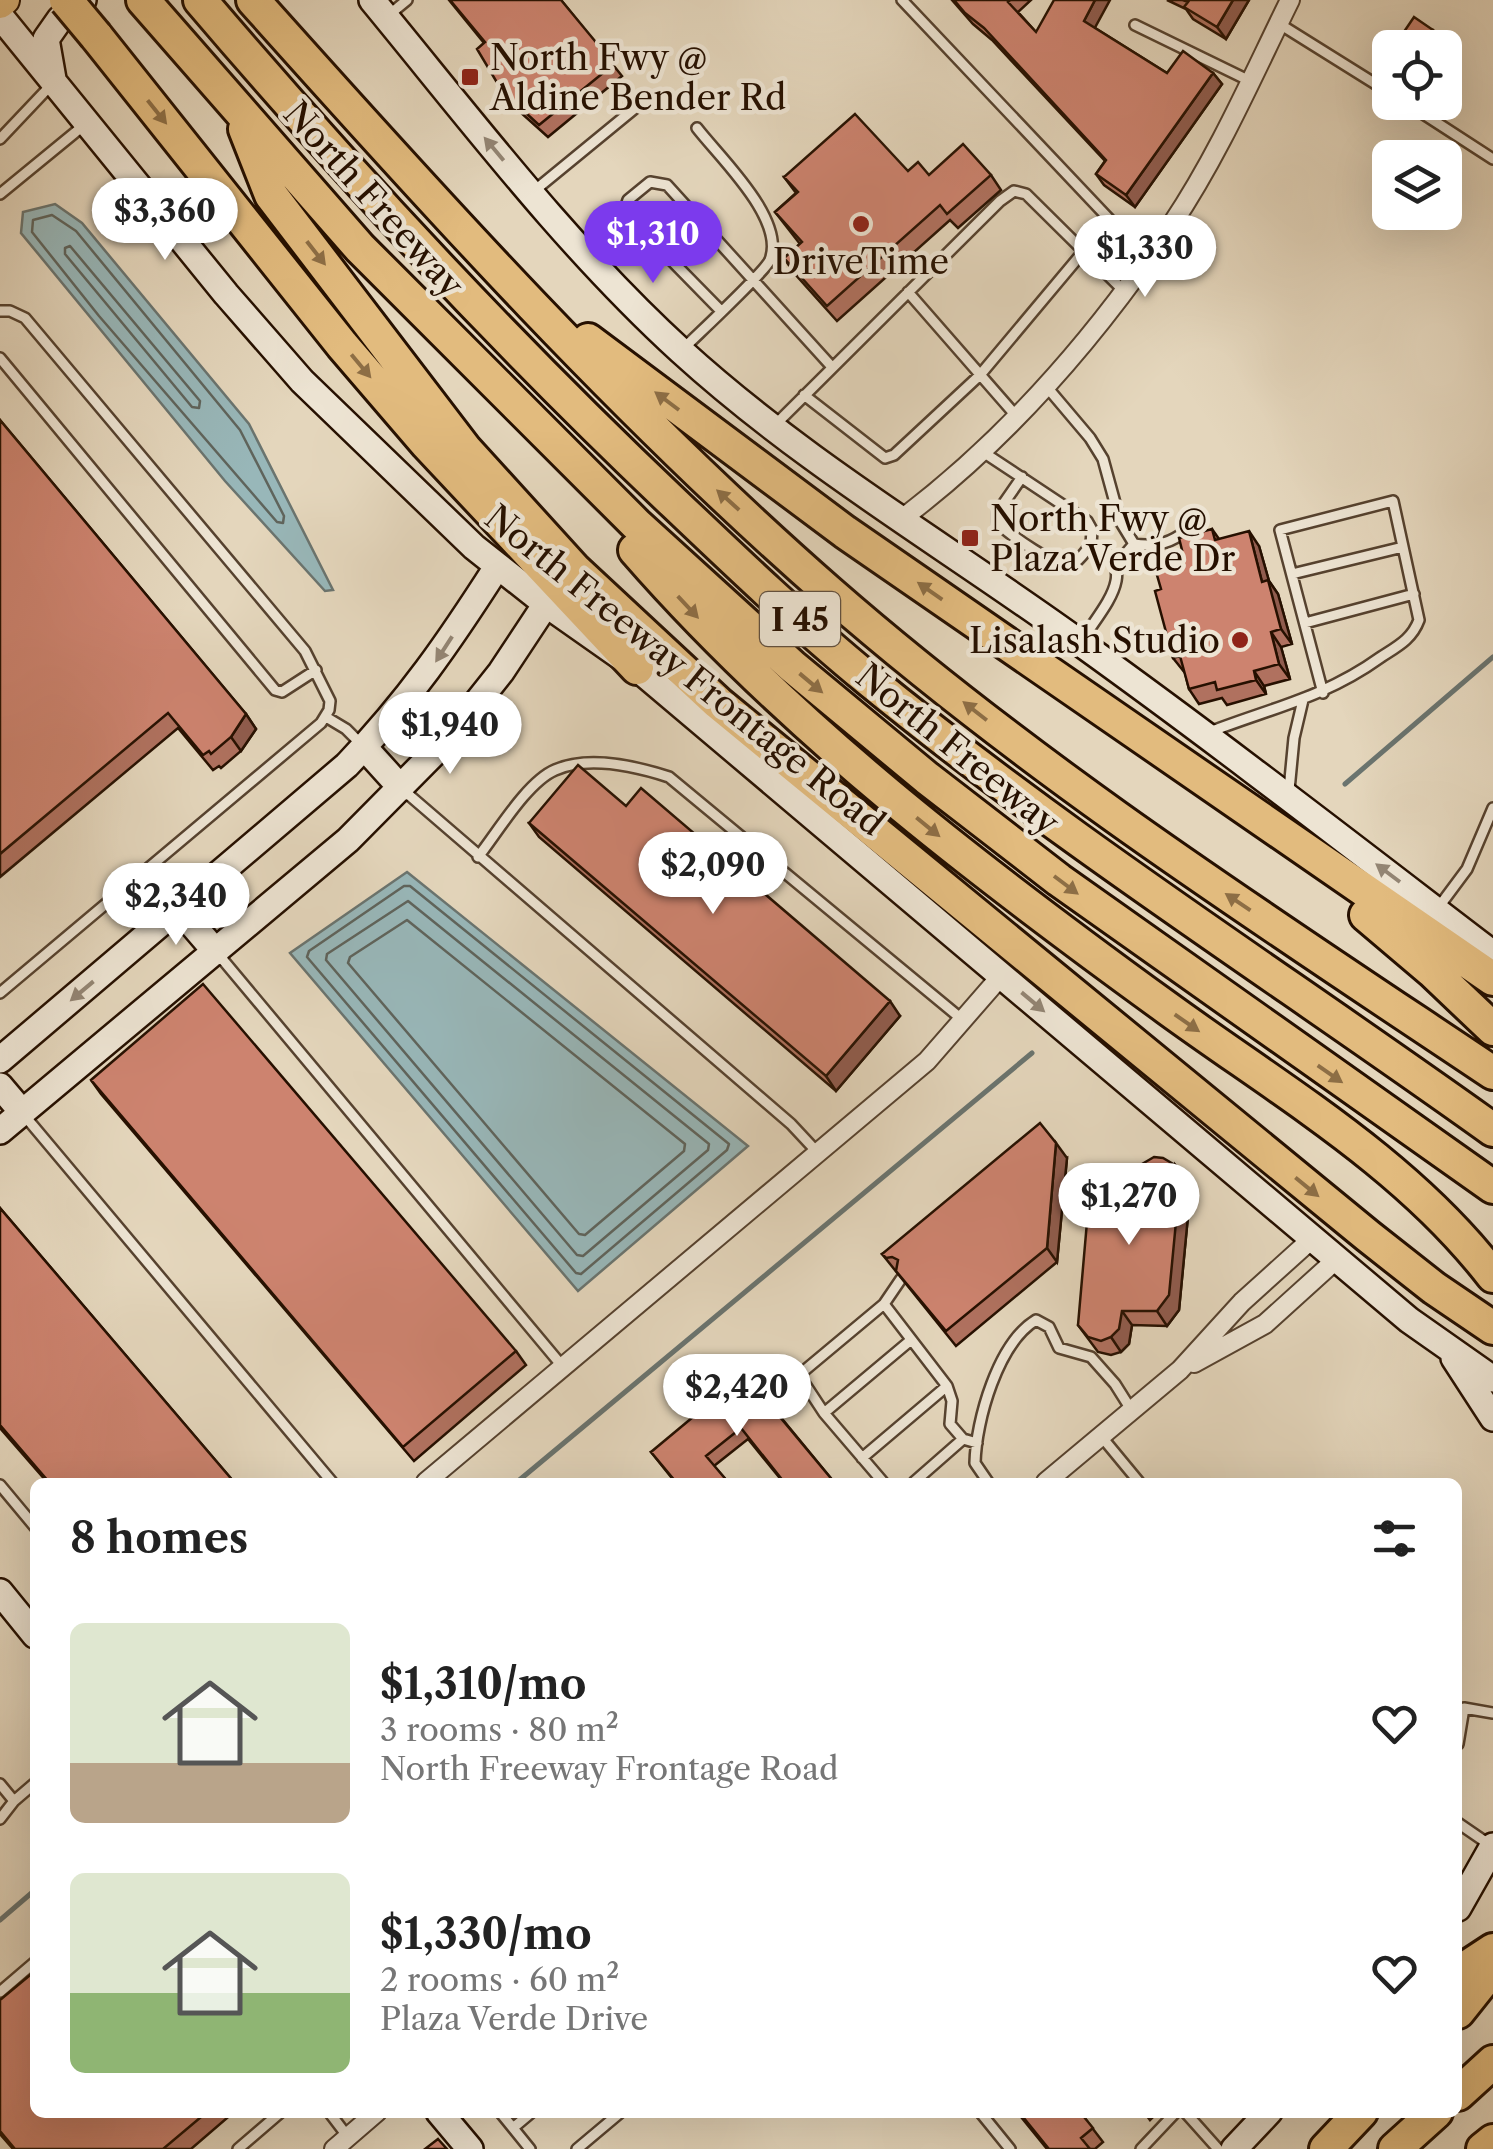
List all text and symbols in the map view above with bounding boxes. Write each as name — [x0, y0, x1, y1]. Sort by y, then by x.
map controls — [1372, 30, 1462, 230]
button: locate — [1372, 30, 1462, 120]
place label: North Fwy @ Aldine Bender Rd — [489, 36, 786, 119]
marker: North Fwy @ Aldine Bender Rd — [459, 66, 481, 88]
street label: North Freeway — [275, 92, 473, 306]
one-way arrow — [146, 100, 167, 125]
one-way arrow — [484, 136, 505, 161]
button: layers — [1372, 140, 1462, 230]
pin: $3,360 — [84, 178, 246, 263]
text: $3,360 — [114, 191, 216, 230]
pin: $1,310 — [572, 201, 734, 286]
marker: DriveTime — [850, 213, 872, 235]
text: $1,310 — [606, 214, 700, 253]
pin: $1,330 — [1064, 215, 1226, 300]
text: $1,330 — [1096, 228, 1194, 267]
one-way arrow — [305, 240, 325, 266]
place label: DriveTime — [773, 240, 949, 283]
one-way arrow — [349, 353, 371, 378]
one-way arrow — [654, 391, 680, 411]
one-way arrow — [716, 489, 740, 512]
street label: North Freeway Frontage Road — [477, 495, 893, 845]
place label: North Fwy @ Plaza Verde Dr — [990, 497, 1236, 580]
marker: North Fwy @ Plaza Verde Dr — [959, 527, 981, 549]
one-way arrow — [917, 582, 944, 601]
road number: I 45 — [760, 592, 840, 646]
one-way arrow — [676, 595, 699, 619]
place label: Lisalash Studio — [969, 619, 1220, 662]
marker: Lisalash Studio — [1229, 629, 1251, 651]
one-way arrow — [436, 635, 454, 662]
street label: North Freeway — [848, 654, 1068, 844]
one-way arrow — [799, 671, 824, 693]
pin: $1,940 — [369, 692, 531, 777]
one-way arrow — [962, 701, 988, 721]
text: $1,940 — [401, 705, 499, 744]
one-way arrow — [915, 816, 940, 837]
pin: $2,090 — [632, 832, 794, 917]
text: $2,090 — [660, 845, 766, 884]
pin: $2,340 — [95, 863, 257, 948]
one-way arrow — [1375, 864, 1401, 884]
one-way arrow — [1053, 874, 1079, 894]
text: $2,340 — [125, 876, 228, 915]
one-way arrow — [1224, 893, 1251, 911]
one-way arrow — [70, 980, 95, 1002]
one-way arrow — [1020, 991, 1045, 1013]
one-way arrow — [1174, 1013, 1200, 1032]
one-way arrow — [1317, 1064, 1343, 1083]
pin: $1,270 — [1048, 1163, 1210, 1248]
text: $1,270 — [1080, 1176, 1178, 1215]
one-way arrow — [1294, 1176, 1319, 1197]
pin: $2,420 — [656, 1354, 818, 1439]
text: $2,420 — [685, 1367, 789, 1406]
icon: filters — [1367, 1511, 1422, 1566]
text: 8 homes — [70, 1512, 248, 1564]
text: $1,310/mo — [380, 1658, 587, 1710]
icon: home — [150, 1663, 270, 1783]
icon: heart — [1367, 1696, 1422, 1751]
text: 3 rooms · 80 m² — [380, 1710, 619, 1749]
text: North Freeway Frontage Road — [380, 1749, 839, 1788]
text: $1,330/mo — [380, 1908, 592, 1960]
icon: home — [150, 1913, 270, 2033]
icon: heart — [1367, 1946, 1422, 2001]
text: 2 rooms · 60 m² — [380, 1960, 619, 1999]
text: Plaza Verde Drive — [380, 1999, 648, 2038]

